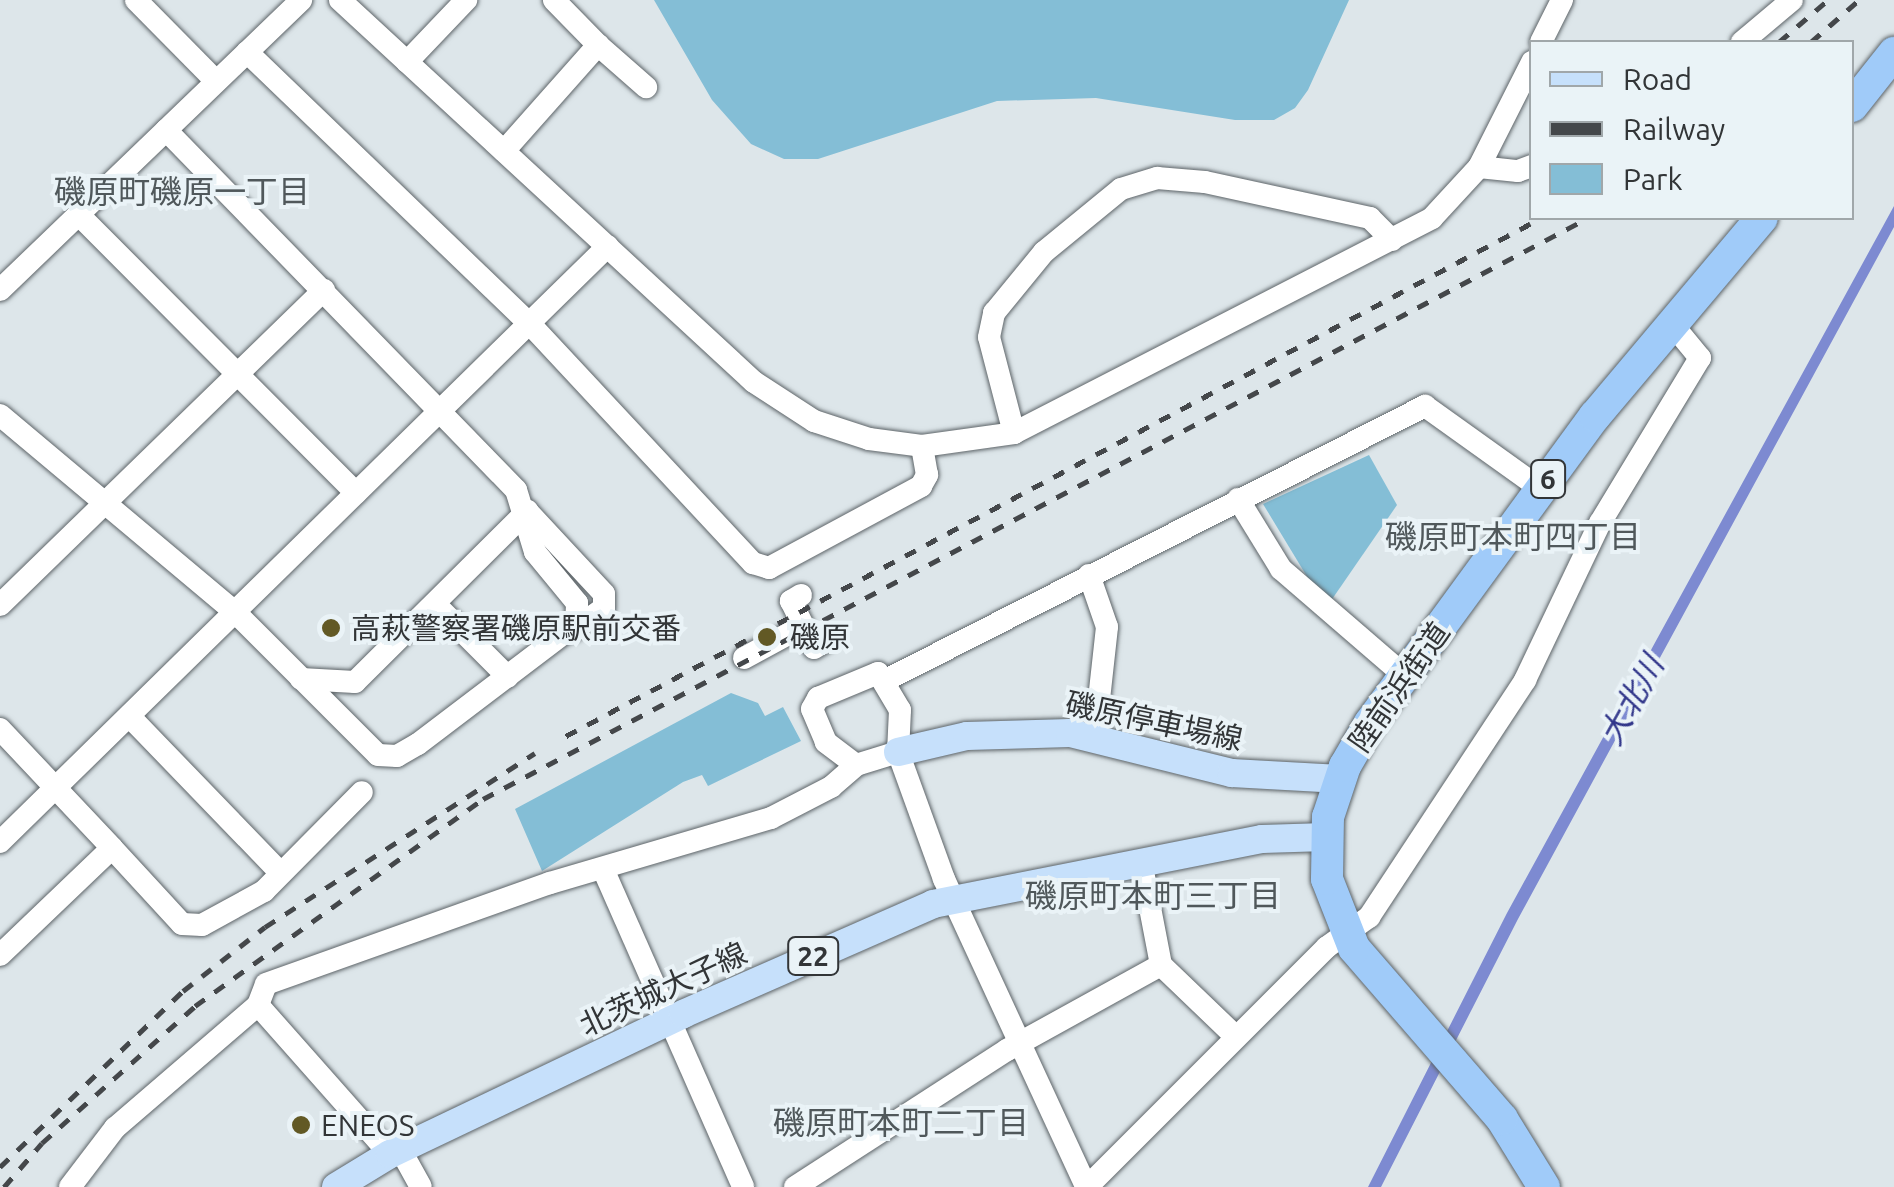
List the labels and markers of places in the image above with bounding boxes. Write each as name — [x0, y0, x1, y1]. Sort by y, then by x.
place label: 高萩警察署磯原駅前交番 — [351, 610, 681, 646]
marker: 高萩警察署磯原駅前交番 — [320, 617, 342, 639]
place label: 磯原 — [790, 619, 850, 655]
marker: 磯原 — [754, 624, 780, 650]
place label: ENEOS — [321, 1107, 415, 1143]
marker: ENEOS — [290, 1114, 312, 1136]

